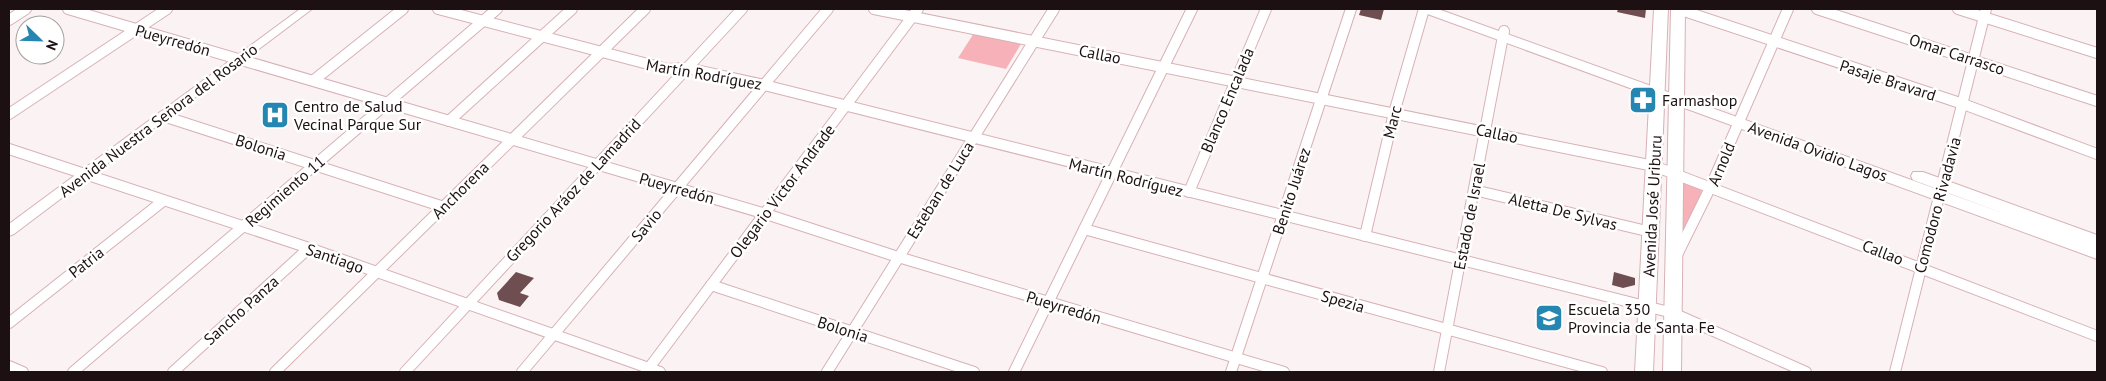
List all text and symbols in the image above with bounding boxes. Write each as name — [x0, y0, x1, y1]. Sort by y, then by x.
north arrow — [15, 15, 65, 65]
street label: Pueyrredón — [133, 20, 213, 60]
street label: Omar Carrasco — [1907, 29, 2007, 79]
text: N — [42, 37, 62, 53]
street label: Avenida Nuestra Señora del Rosario — [55, 39, 261, 201]
street label: Callao — [1077, 40, 1123, 68]
street label: Blanco Encalada — [1196, 45, 1258, 155]
street label: Martín Rodríguez — [645, 54, 763, 94]
street label: Pasaje Bravard — [1837, 55, 1939, 105]
pharmacy icon: Farmashop — [1628, 85, 1658, 115]
place label: Farmashop — [1662, 90, 1737, 110]
place label: Centro de Salud Vecinal Parque Sur — [293, 96, 422, 134]
hospital icon: Centro de Salud Vecinal Parque Sur — [260, 100, 290, 130]
street label: Marc — [1378, 103, 1406, 141]
street label: Gregorio Aráoz de Lamadrid — [501, 114, 645, 266]
street label: Avenida Ovidio Lagos — [1746, 117, 1891, 186]
street label: Callao — [1474, 119, 1520, 147]
street label: Olegario Victor Andrade — [725, 120, 839, 262]
street label: Bolonia — [233, 129, 289, 165]
street label: Avenida José Uriburu — [1638, 134, 1666, 278]
street label: Comodoro Rivadavia — [1909, 135, 1965, 275]
street label: Esteban de Luca — [902, 138, 978, 242]
street label: Arnold — [1703, 139, 1739, 189]
street label: Benito Juárez — [1268, 145, 1314, 237]
street label: Regimiento 11 — [241, 151, 329, 231]
street label: Martín Rodríguez — [1067, 153, 1185, 201]
street label: Anchorena — [427, 157, 493, 223]
street label: Estado de Israel — [1449, 160, 1489, 271]
street label: Pueyrredón — [637, 168, 717, 208]
street label: Aletta De Sylvas — [1507, 188, 1620, 234]
street label: Savio — [626, 204, 666, 246]
street label: Callao — [1860, 235, 1906, 269]
street label: Santiago — [303, 239, 367, 277]
street label: Patria — [64, 242, 108, 282]
street label: Sancho Panza — [199, 271, 283, 349]
street label: Spezia — [1319, 285, 1367, 317]
street label: Pueyrredón — [1024, 286, 1104, 328]
place label: Escuela 350 Provincia de Santa Fe — [1568, 299, 1715, 337]
school or university icon: Escuela 350 Provincia de Santa Fe — [1534, 303, 1564, 333]
street label: Bolonia — [815, 311, 871, 347]

